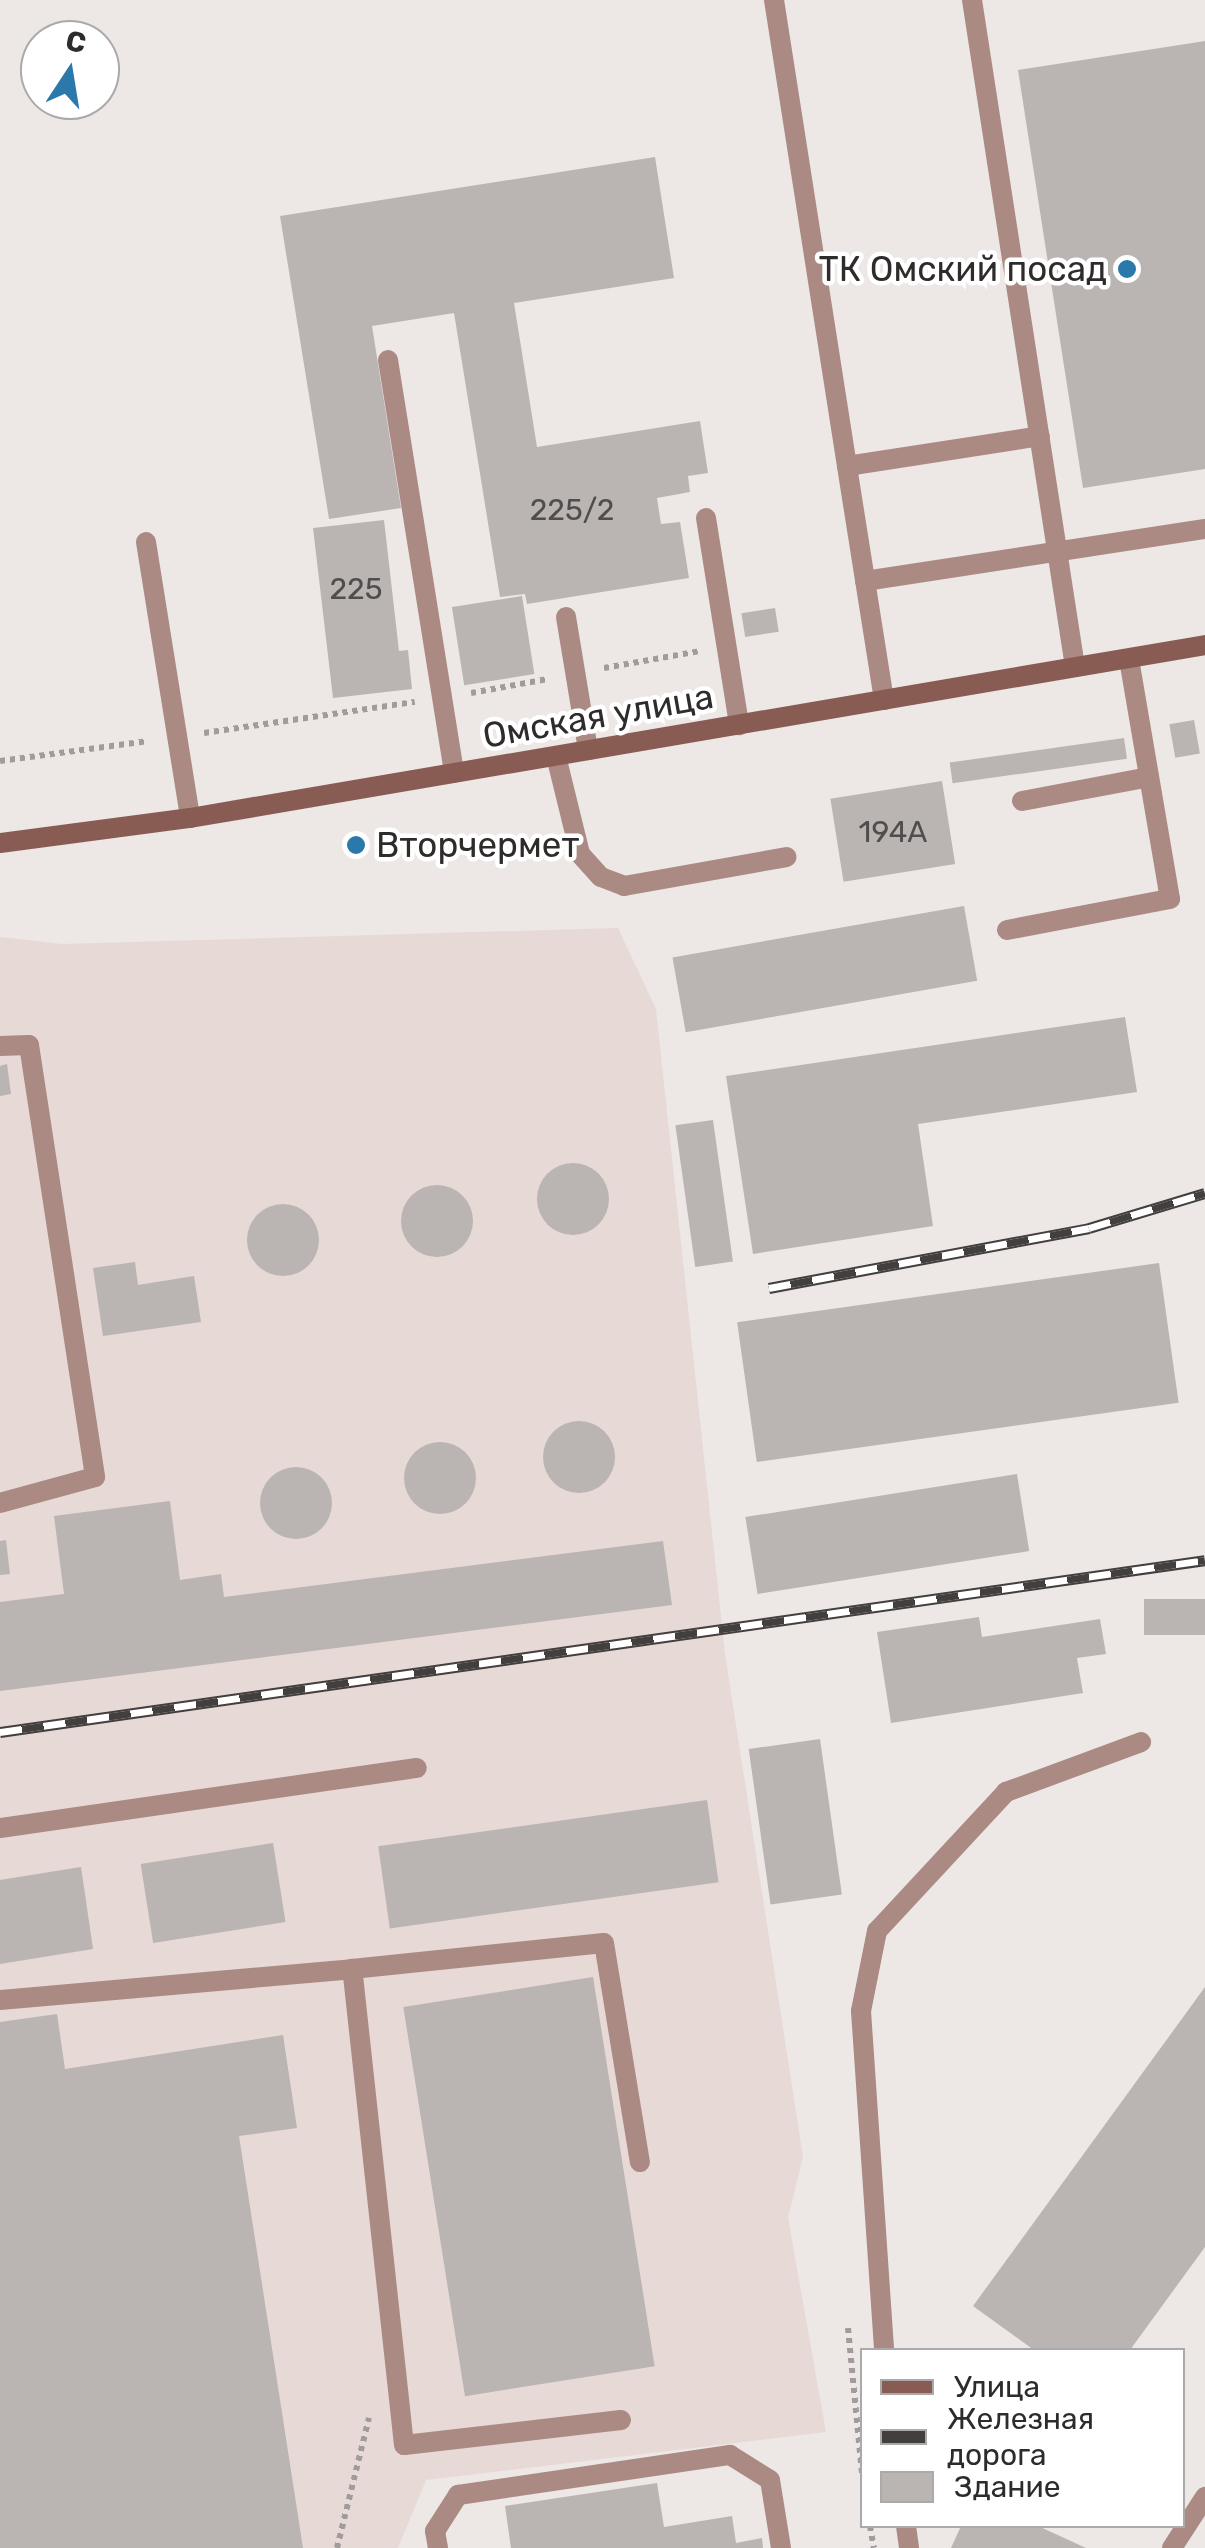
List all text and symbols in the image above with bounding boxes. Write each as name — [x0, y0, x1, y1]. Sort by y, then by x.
north arrow — [20, 20, 120, 120]
text: С — [63, 24, 89, 60]
place label: ТК Омский посад — [818, 248, 1107, 290]
marker: ТК Омский посад — [1116, 258, 1138, 280]
house number: 225/2 — [530, 492, 614, 528]
house number: 225 — [329, 571, 383, 607]
street label: Омская улица — [479, 675, 717, 757]
house number: 194А — [859, 814, 927, 850]
place label: Вторчермет — [376, 824, 579, 866]
marker: Вторчермет — [345, 834, 367, 856]
legend — [860, 2348, 1185, 2528]
text: Улица — [954, 2369, 1040, 2405]
text: Железная дорога — [947, 2401, 1094, 2473]
text: Здание — [954, 2469, 1061, 2505]

